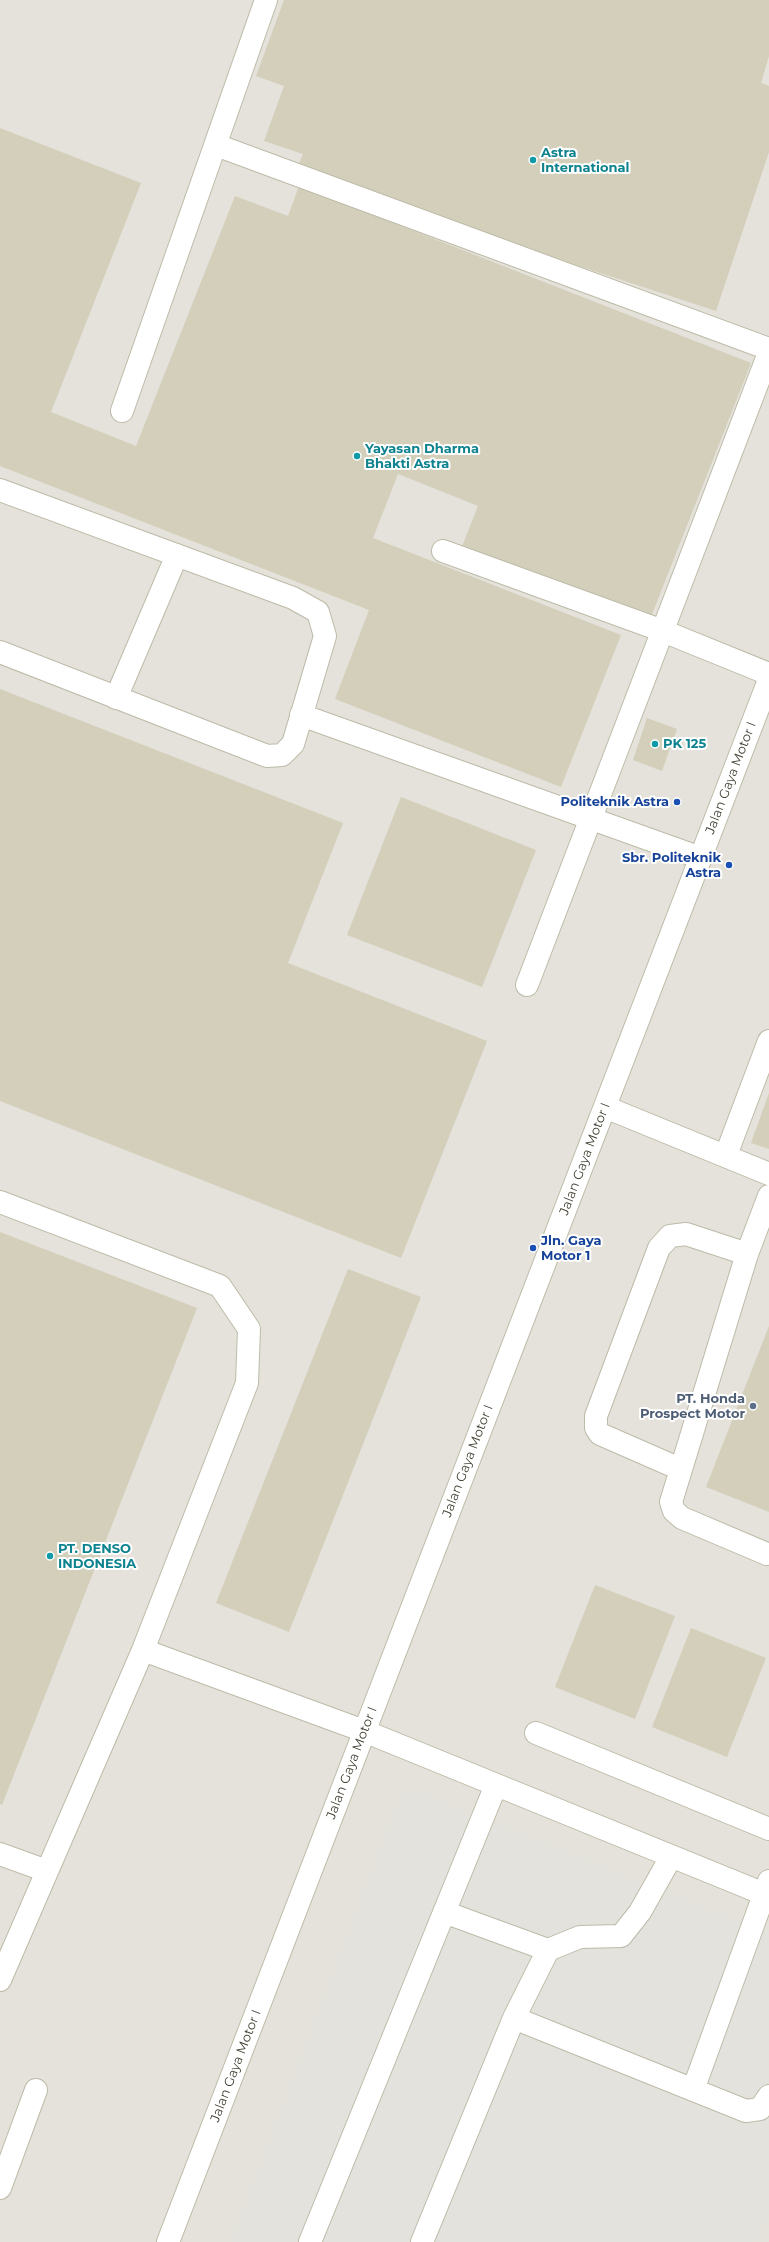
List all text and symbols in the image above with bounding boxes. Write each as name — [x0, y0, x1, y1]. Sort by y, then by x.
place label: Astra International — [541, 145, 629, 176]
marker: Astra International — [528, 155, 538, 165]
place label: Yayasan Dharma Bhakti Astra — [365, 441, 479, 472]
marker: Yayasan Dharma Bhakti Astra — [352, 451, 362, 461]
street label: Jalan Gaya Motor I — [702, 720, 760, 836]
place label: PK 125 — [663, 736, 706, 752]
marker: PK 125 — [650, 739, 660, 749]
place label: Politeknik Astra — [561, 794, 669, 810]
marker: Politeknik Astra — [672, 797, 682, 807]
place label: Sbr. Politeknik Astra — [622, 850, 721, 881]
marker: Sbr. Politeknik Astra — [724, 860, 734, 870]
street label: Jalan Gaya Motor I — [556, 1101, 614, 1217]
place label: Jln. Gaya Motor 1 — [541, 1233, 601, 1264]
marker: Jln. Gaya Motor 1 — [528, 1243, 538, 1253]
place label: PT. Honda Prospect Motor — [640, 1391, 745, 1422]
marker: PT. Honda Prospect Motor — [748, 1401, 758, 1411]
street label: Jalan Gaya Motor I — [439, 1403, 497, 1519]
place label: PT. DENSO INDONESIA — [58, 1541, 136, 1572]
marker: PT. DENSO INDONESIA — [45, 1551, 55, 1561]
street label: Jalan Gaya Motor I — [323, 1705, 381, 1821]
street label: Jalan Gaya Motor I — [207, 2008, 265, 2124]

